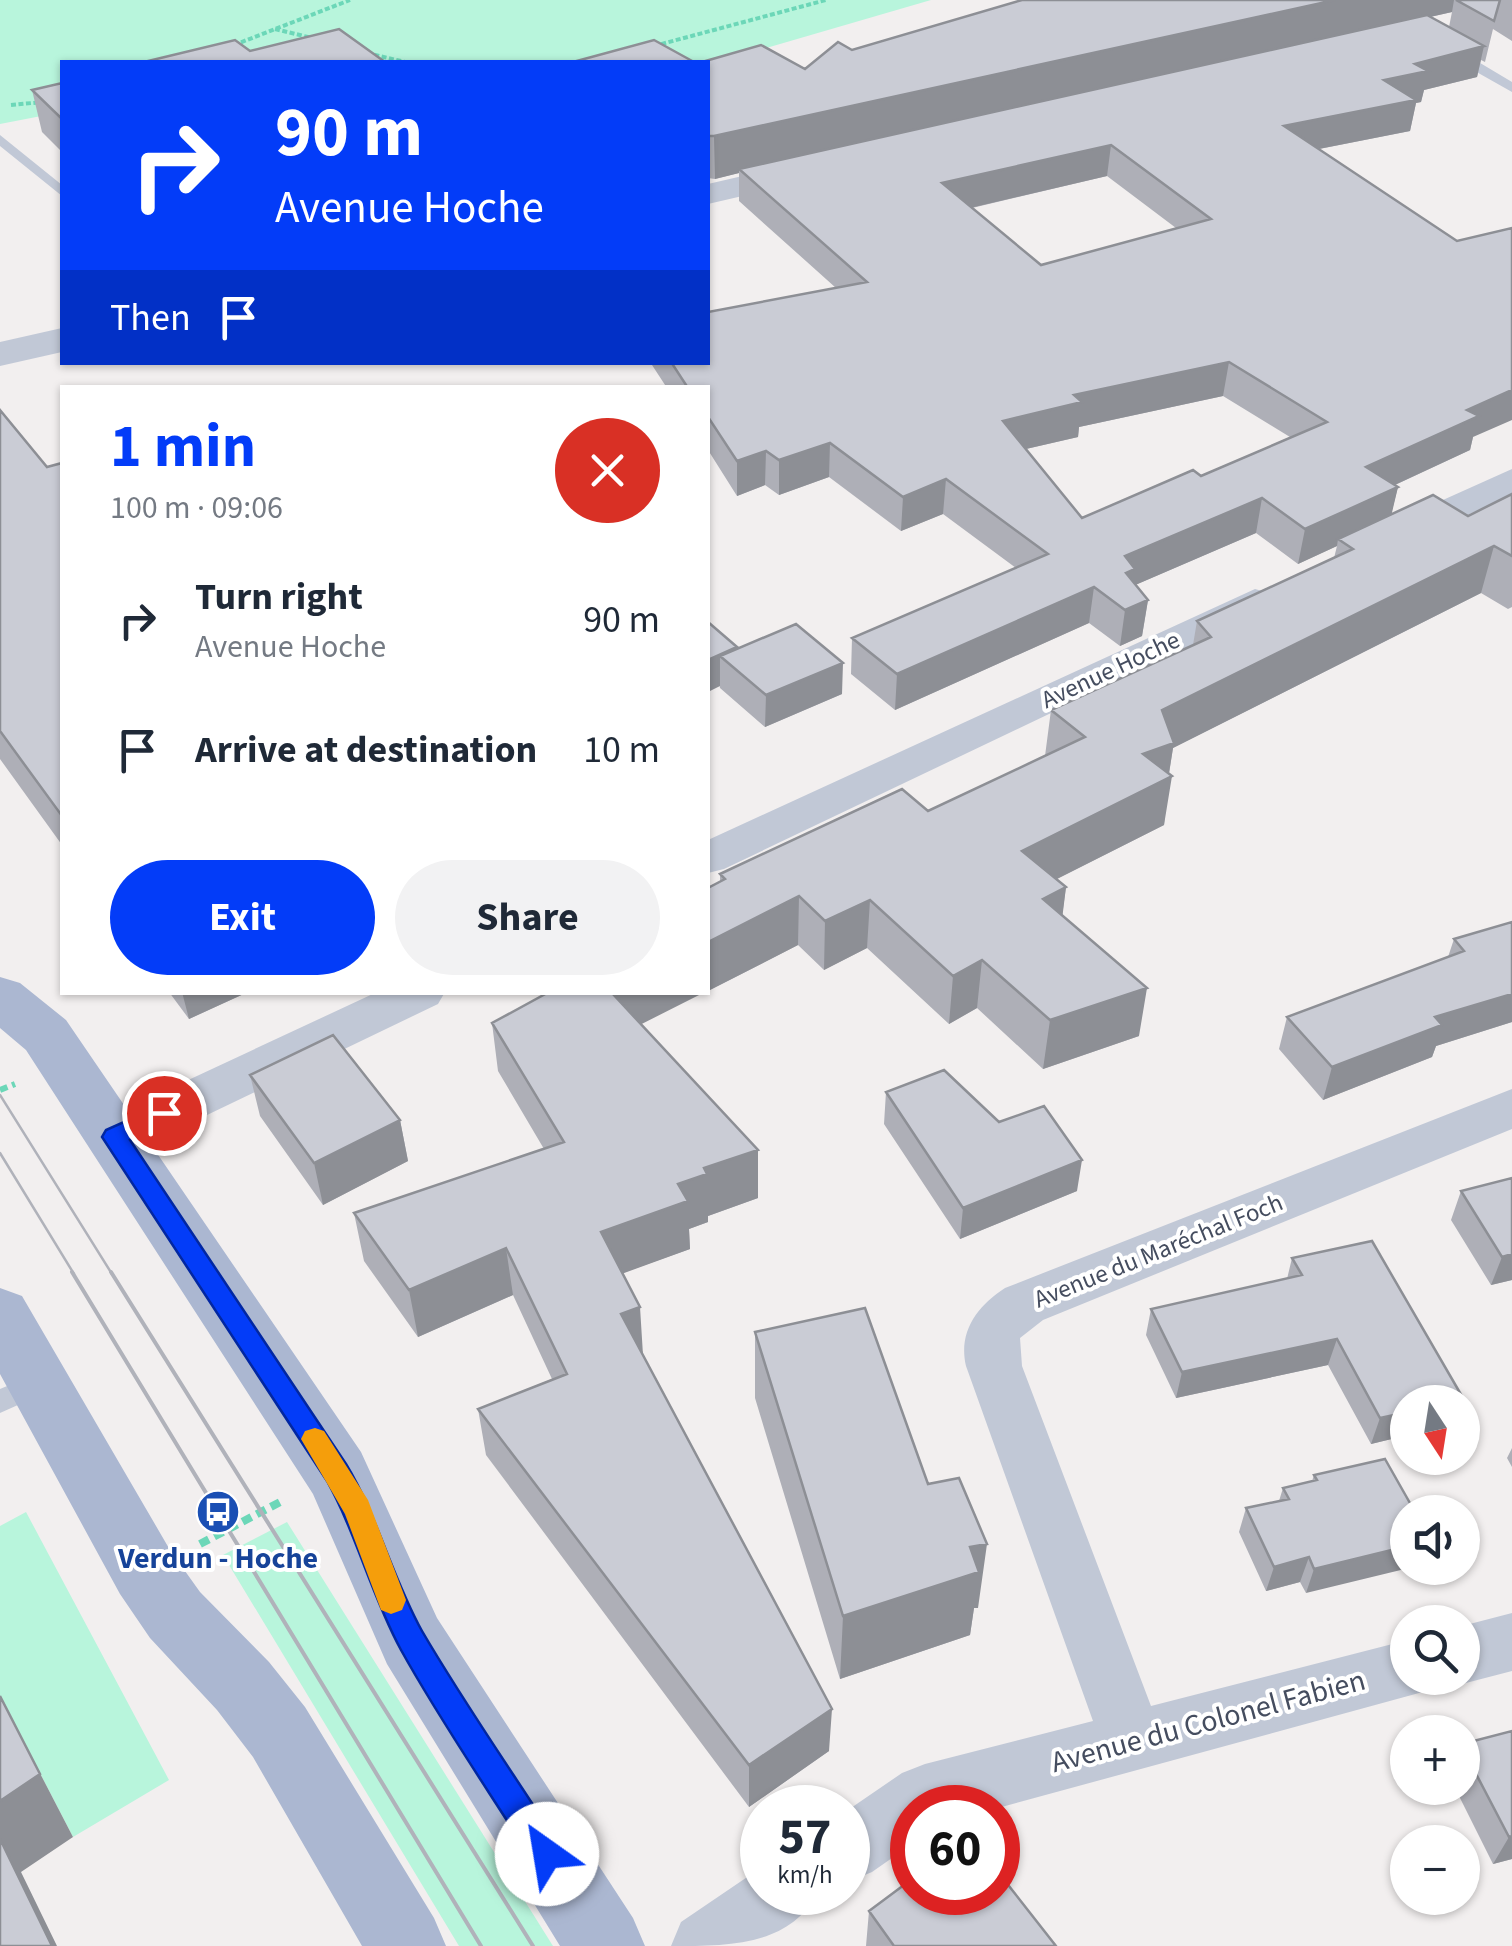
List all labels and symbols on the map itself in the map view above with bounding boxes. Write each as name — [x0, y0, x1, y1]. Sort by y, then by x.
street label: Avenue Hoche — [1035, 622, 1186, 718]
pin — [122, 1071, 207, 1156]
street label: Avenue du Maréchal Foch — [1028, 1184, 1288, 1317]
north arrow — [1390, 1385, 1480, 1475]
bus stop icon: Verdun - Hoche — [195, 1489, 241, 1535]
place label: Verdun - Hoche — [117, 1537, 318, 1580]
street label: Avenue du Colonel Fabien — [1046, 1659, 1370, 1784]
speed limit sign: 60 — [890, 1785, 1020, 1915]
position arrow — [495, 1802, 599, 1906]

